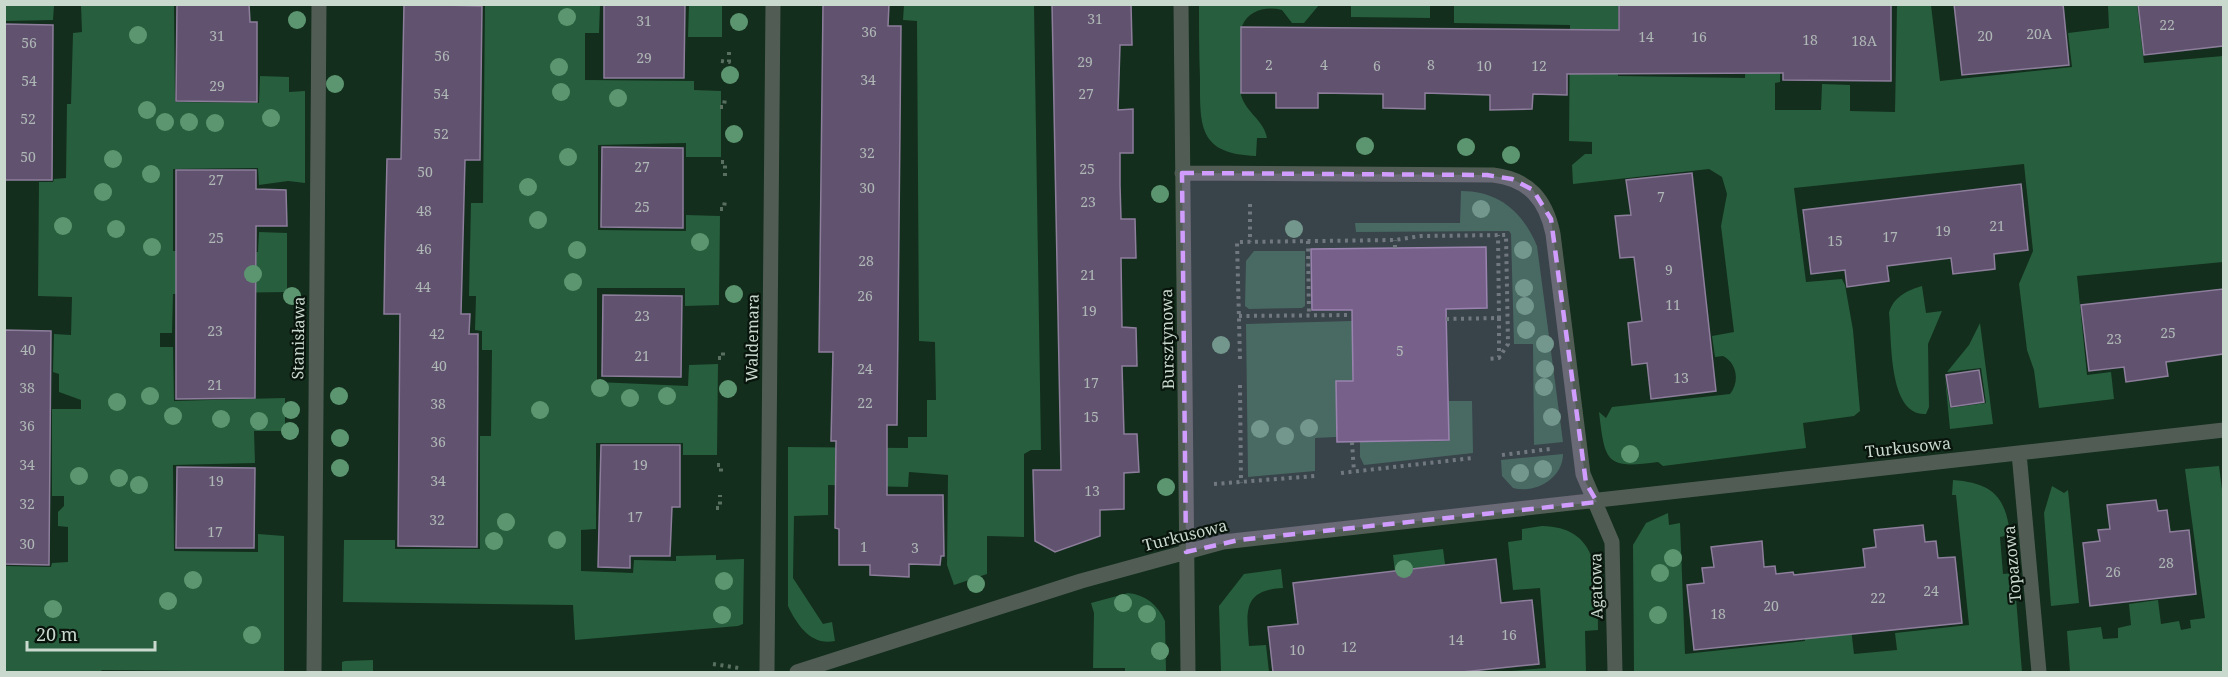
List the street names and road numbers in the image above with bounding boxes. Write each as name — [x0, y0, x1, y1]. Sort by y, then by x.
street label: Bursztynowa — [1155, 289, 1179, 389]
street label: Waldemara — [740, 294, 764, 382]
street label: Stanisława — [286, 296, 310, 380]
street label: Turkusowa — [1864, 432, 1952, 462]
street label: Turkusowa — [1140, 514, 1230, 556]
street label: Topazowa — [1998, 525, 2026, 603]
street label: Agatowa — [1584, 553, 1608, 619]

